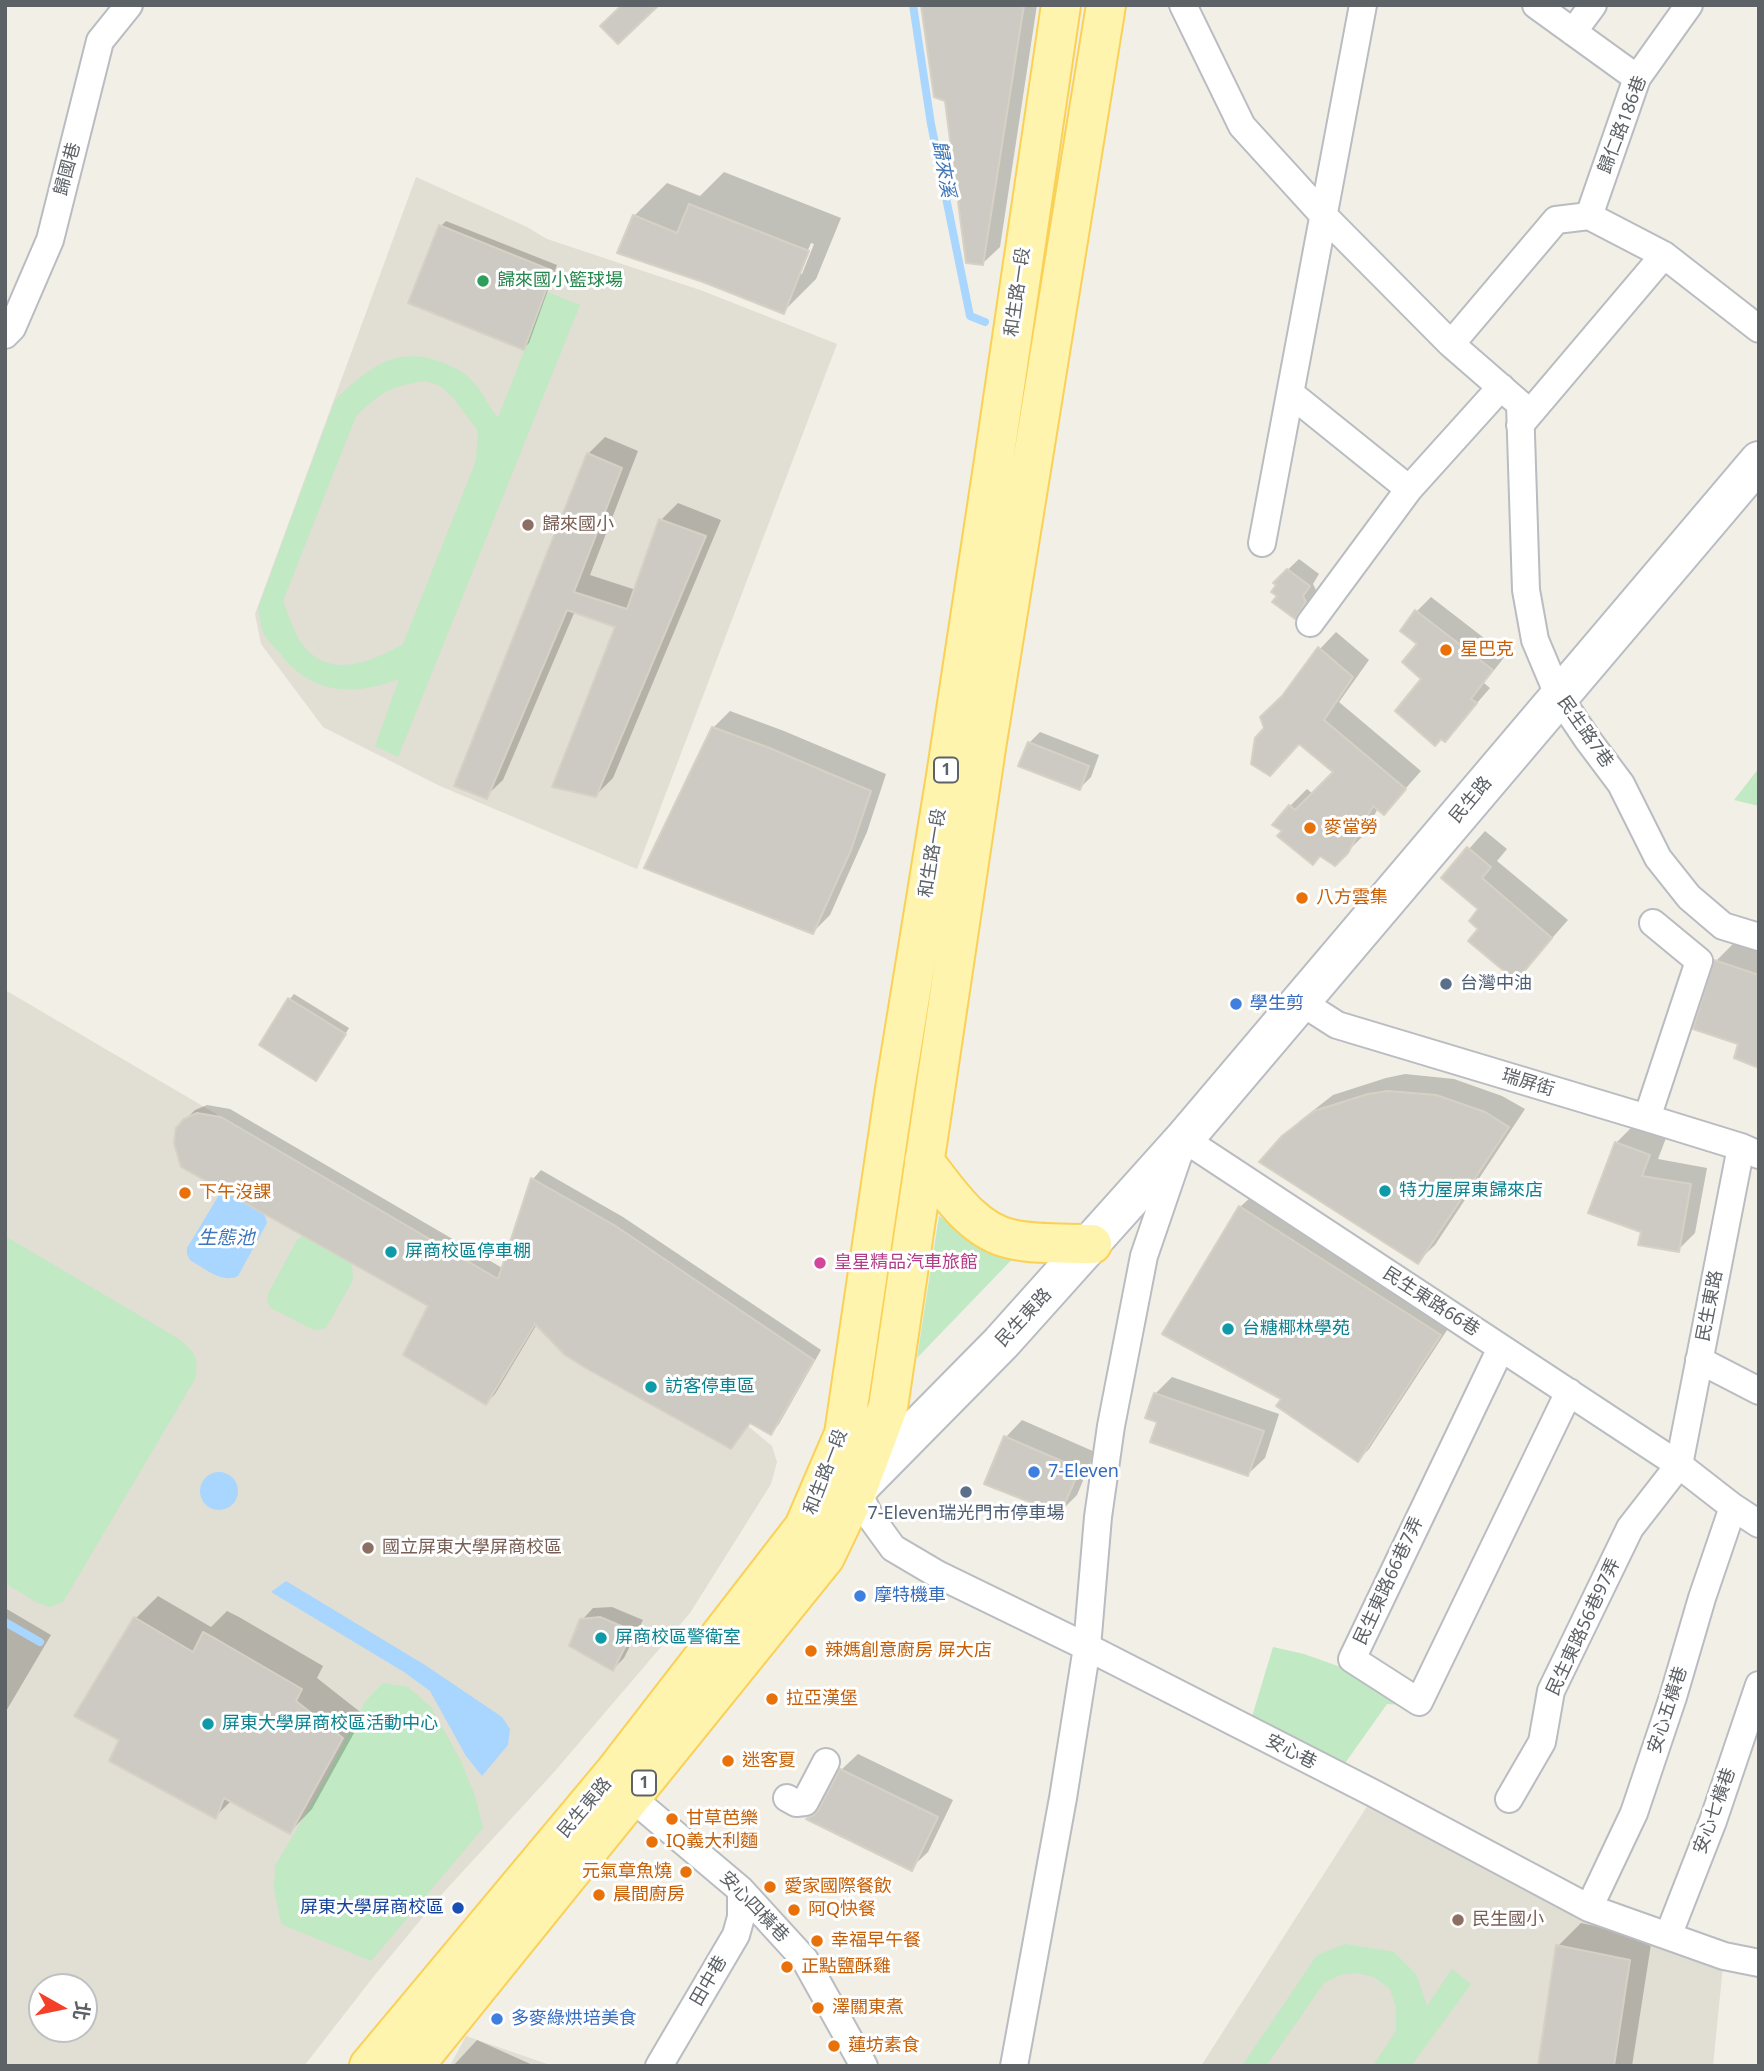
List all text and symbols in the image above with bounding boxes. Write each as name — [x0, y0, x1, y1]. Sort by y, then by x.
street label: 歸仁路186巷 — [1594, 73, 1652, 177]
water label: 歸來溪 — [927, 139, 959, 199]
street label: 歸國巷 — [51, 140, 85, 198]
street label: 和生路一段 — [1001, 246, 1035, 338]
place label: 歸來國小籃球場 — [497, 270, 623, 292]
marker: 歸來國小籃球場 — [475, 273, 491, 289]
place label: 歸來國小 — [542, 514, 614, 536]
marker: 歸來國小 — [520, 517, 536, 533]
place label: 星巴克 — [1460, 639, 1514, 661]
marker: 星巴克 — [1438, 642, 1454, 658]
street label: 民生路7巷 — [1553, 692, 1617, 772]
road number: 1 — [934, 758, 958, 782]
street label: 民生路 — [1445, 772, 1497, 828]
street label: 和生路一段 — [915, 807, 951, 899]
place label: 麥當勞 — [1324, 817, 1378, 839]
marker: 麥當勞 — [1302, 820, 1318, 836]
place label: 八方雲集 — [1316, 887, 1388, 909]
marker: 八方雲集 — [1294, 890, 1310, 906]
place label: 台灣中油 — [1460, 973, 1532, 995]
marker: 台灣中油 — [1438, 976, 1454, 992]
place label: 學生剪 — [1250, 993, 1304, 1015]
marker: 學生剪 — [1228, 996, 1244, 1012]
street label: 瑞屏街 — [1499, 1065, 1557, 1101]
place label: 特力屋屏東歸來店 — [1399, 1180, 1543, 1202]
place label: 下午沒課 — [199, 1182, 271, 1204]
marker: 特力屋屏東歸來店 — [1377, 1183, 1393, 1199]
marker: 下午沒課 — [177, 1185, 193, 1201]
water label: 生態池 — [198, 1228, 254, 1250]
place label: 屏商校區停車棚 — [405, 1241, 531, 1263]
marker: 屏商校區停車棚 — [383, 1244, 399, 1260]
place label: 皇星精品汽車旅館 — [834, 1252, 978, 1274]
marker: 皇星精品汽車旅館 — [812, 1255, 828, 1271]
street label: 民生東路66巷 — [1379, 1263, 1483, 1341]
street label: 民生東路 — [1693, 1269, 1727, 1343]
street label: 民生東路 — [992, 1284, 1056, 1352]
place label: 台糖椰林學苑 — [1242, 1318, 1350, 1340]
marker: 台糖椰林學苑 — [1220, 1321, 1236, 1337]
place label: 訪客停車區 — [665, 1376, 755, 1398]
marker: 訪客停車區 — [643, 1379, 659, 1395]
street label: 和生路一段 — [800, 1426, 852, 1518]
place label: 7-Eleven — [1048, 1461, 1119, 1483]
marker: 7-Eleven — [1026, 1464, 1042, 1480]
marker: 7-Eleven瑞光門市停車場 — [958, 1484, 974, 1500]
place label: 7-Eleven瑞光門市停車場 — [868, 1503, 1064, 1525]
street label: 民生東路66巷7弄 — [1350, 1513, 1428, 1649]
place label: 國立屏東大學屏商校區 — [382, 1537, 562, 1559]
marker: 國立屏東大學屏商校區 — [360, 1540, 376, 1556]
street label: 民生東路56巷97弄 — [1543, 1555, 1625, 1699]
place label: 摩特機車 — [874, 1585, 946, 1607]
marker: 摩特機車 — [852, 1588, 868, 1604]
place label: 屏商校區警衛室 — [615, 1627, 741, 1649]
marker: 屏商校區警衛室 — [593, 1630, 609, 1646]
place label: 辣媽創意廚房 屏大店 — [825, 1640, 992, 1662]
marker: 辣媽創意廚房 屏大店 — [803, 1643, 819, 1659]
street label: 安心五橫巷 — [1644, 1664, 1692, 1756]
place label: 拉亞漢堡 — [786, 1688, 858, 1710]
marker: 拉亞漢堡 — [764, 1691, 780, 1707]
place label: 屏東大學屏商校區活動中心 — [222, 1713, 438, 1735]
marker: 屏東大學屏商校區活動中心 — [200, 1716, 216, 1732]
street label: 安心巷 — [1262, 1730, 1320, 1774]
place label: 迷客夏 — [742, 1750, 796, 1772]
marker: 迷客夏 — [720, 1753, 736, 1769]
street label: 安心七橫巷 — [1689, 1765, 1741, 1857]
road number: 1 — [632, 1770, 656, 1796]
street label: 民生東路 — [554, 1773, 616, 1843]
place label: 甘草芭樂 — [686, 1808, 758, 1830]
marker: 甘草芭樂 — [664, 1811, 680, 1827]
place label: IQ義大利麵 — [666, 1831, 758, 1853]
marker: IQ義大利麵 — [644, 1834, 660, 1850]
place label: 元氣章魚燒 — [582, 1861, 672, 1883]
marker: 元氣章魚燒 — [678, 1864, 694, 1880]
street label: 安心四橫巷 — [715, 1867, 793, 1947]
place label: 愛家國際餐飲 — [784, 1876, 892, 1898]
marker: 愛家國際餐飲 — [762, 1879, 778, 1895]
place label: 晨間廚房 — [613, 1884, 685, 1906]
marker: 晨間廚房 — [591, 1887, 607, 1903]
place label: 屏東大學屏商校區 — [300, 1897, 444, 1919]
place label: 阿Q快餐 — [808, 1899, 876, 1921]
marker: 屏東大學屏商校區 — [450, 1900, 466, 1916]
marker: 阿Q快餐 — [786, 1902, 802, 1918]
place label: 民生國小 — [1472, 1909, 1544, 1931]
marker: 民生國小 — [1450, 1912, 1466, 1928]
place label: 幸福早午餐 — [831, 1930, 921, 1952]
marker: 幸福早午餐 — [809, 1933, 825, 1949]
street label: 田中巷 — [686, 1952, 732, 2010]
place label: 正點鹽酥雞 — [801, 1956, 891, 1978]
marker: 正點鹽酥雞 — [779, 1959, 795, 1975]
north arrow — [28, 1973, 98, 2043]
place label: 澤關東煮 — [832, 1997, 904, 2019]
text: 北 — [67, 2000, 96, 2022]
marker: 澤關東煮 — [810, 2000, 826, 2016]
place label: 多麥綠烘培美食 — [511, 2008, 637, 2030]
marker: 多麥綠烘培美食 — [489, 2011, 505, 2027]
place label: 蓮坊素食 — [848, 2035, 920, 2057]
marker: 蓮坊素食 — [826, 2038, 842, 2054]

